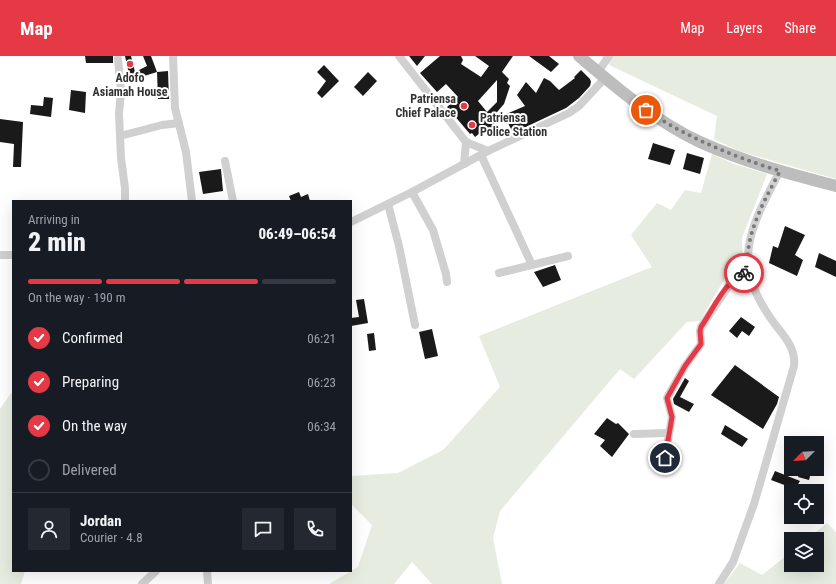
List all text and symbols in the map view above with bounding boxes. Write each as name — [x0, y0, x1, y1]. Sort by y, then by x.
text: Map — [20, 17, 53, 40]
text: Map — [680, 20, 704, 36]
text: Layers — [726, 20, 763, 36]
text: Share — [785, 20, 816, 36]
marker: Adofo Asiamah House — [125, 59, 135, 69]
place label: Adofo Asiamah House — [93, 71, 168, 99]
place label: Patriensa Chief Palace — [395, 92, 456, 120]
pin — [629, 93, 663, 127]
icon: bag — [635, 99, 657, 121]
marker: Patriensa Chief Palace — [459, 101, 469, 111]
place label: Patriensa Police Station — [480, 111, 547, 139]
marker: Patriensa Police Station — [467, 120, 477, 130]
text: Arriving in — [28, 212, 80, 227]
text: 06:49–06:54 — [258, 225, 336, 243]
text: 2 min — [28, 227, 86, 257]
courier — [724, 253, 764, 293]
icon: bike — [733, 262, 755, 284]
text: On the way · 190 m — [28, 290, 125, 305]
icon: check — [28, 327, 50, 349]
text: Confirmed — [62, 329, 123, 347]
text: 06:21 — [307, 331, 336, 346]
icon: check — [28, 371, 50, 393]
text: Preparing — [62, 373, 119, 391]
text: 06:23 — [307, 375, 336, 390]
icon: check — [28, 415, 50, 437]
text: On the way — [62, 417, 127, 435]
text: 06:34 — [307, 419, 336, 434]
north arrow — [784, 436, 824, 476]
map controls — [784, 436, 824, 572]
pin — [648, 441, 682, 475]
icon: home — [654, 447, 676, 469]
text: Delivered — [62, 461, 117, 479]
button: locate — [784, 484, 824, 524]
button: person — [28, 508, 70, 550]
button: chat — [242, 508, 284, 550]
button: phone — [294, 508, 336, 550]
text: Jordan — [80, 512, 122, 530]
text: Courier · 4.8 — [80, 530, 143, 545]
button: layers — [784, 532, 824, 572]

